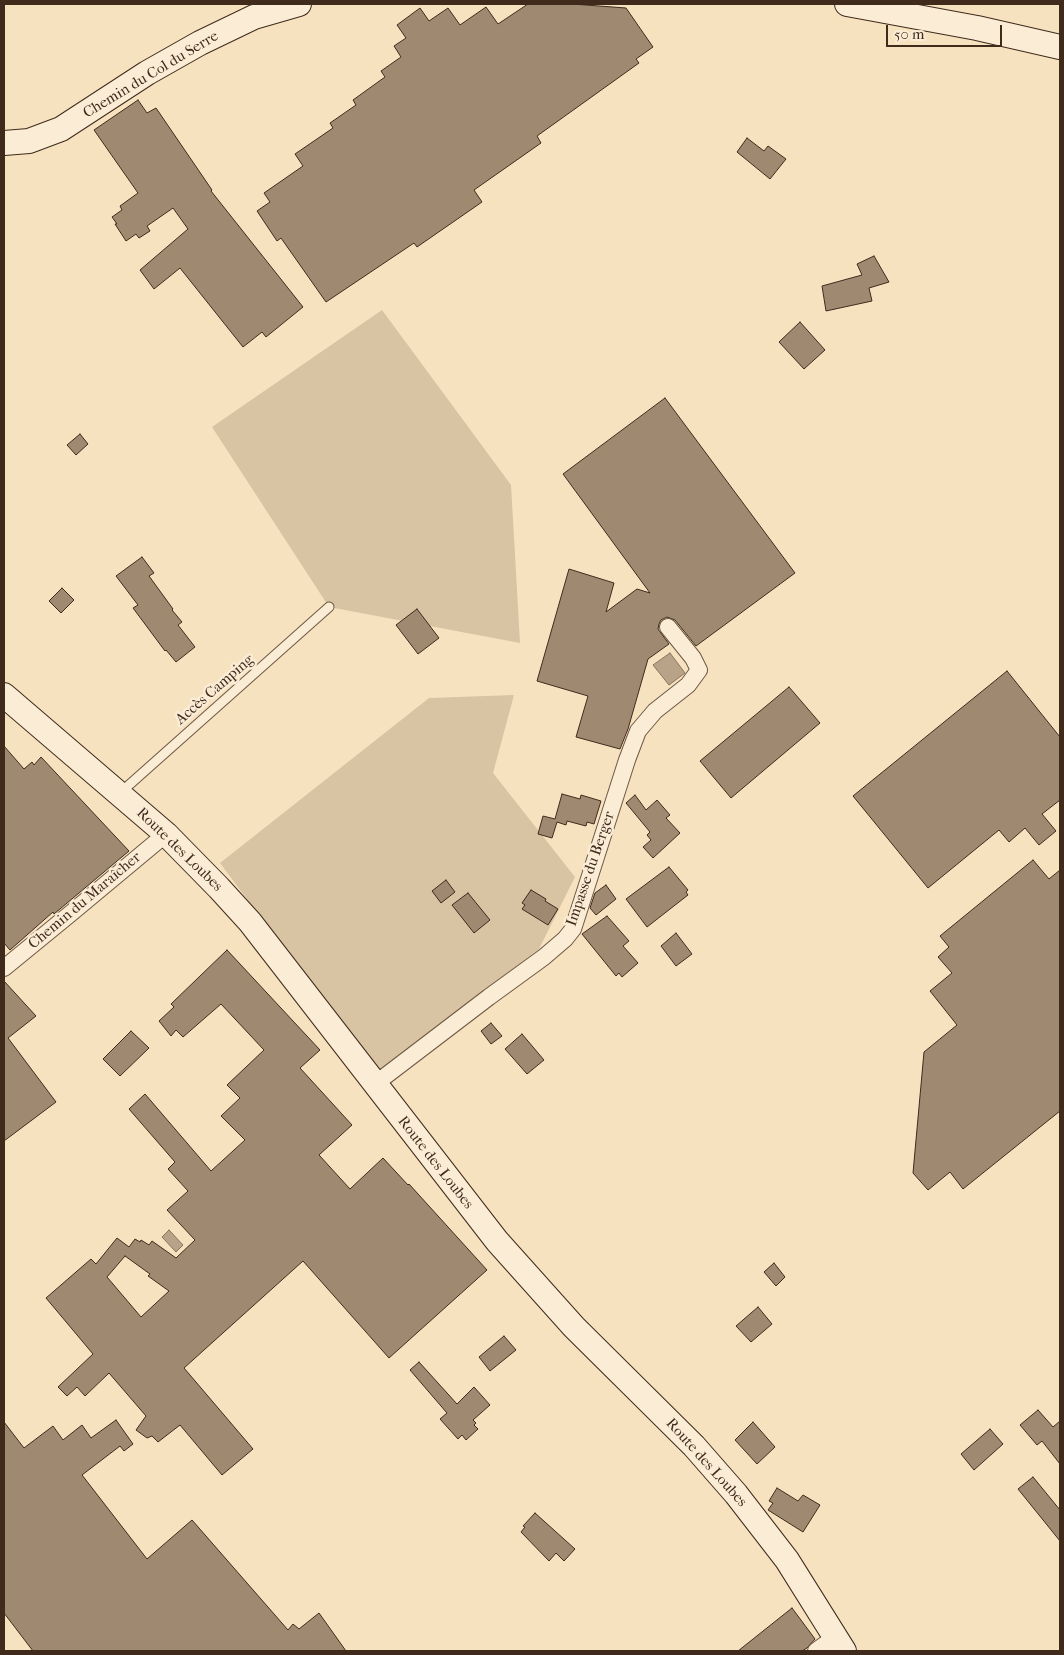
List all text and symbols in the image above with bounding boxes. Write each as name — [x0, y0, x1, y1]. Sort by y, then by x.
scale bar — [889, 15, 1005, 47]
text: 50 m — [894, 25, 924, 43]
street label: Chemin du Col du Serre — [80, 27, 222, 123]
street label: Accès Camping — [172, 651, 258, 729]
street label: Route des Loubes — [132, 804, 226, 896]
street label: Impasse du Berger — [563, 809, 619, 929]
street label: Chemin du Maraîcher — [25, 849, 145, 953]
street label: Route des Loubes — [393, 1113, 477, 1213]
street label: Route des Loubes — [662, 1415, 750, 1511]

